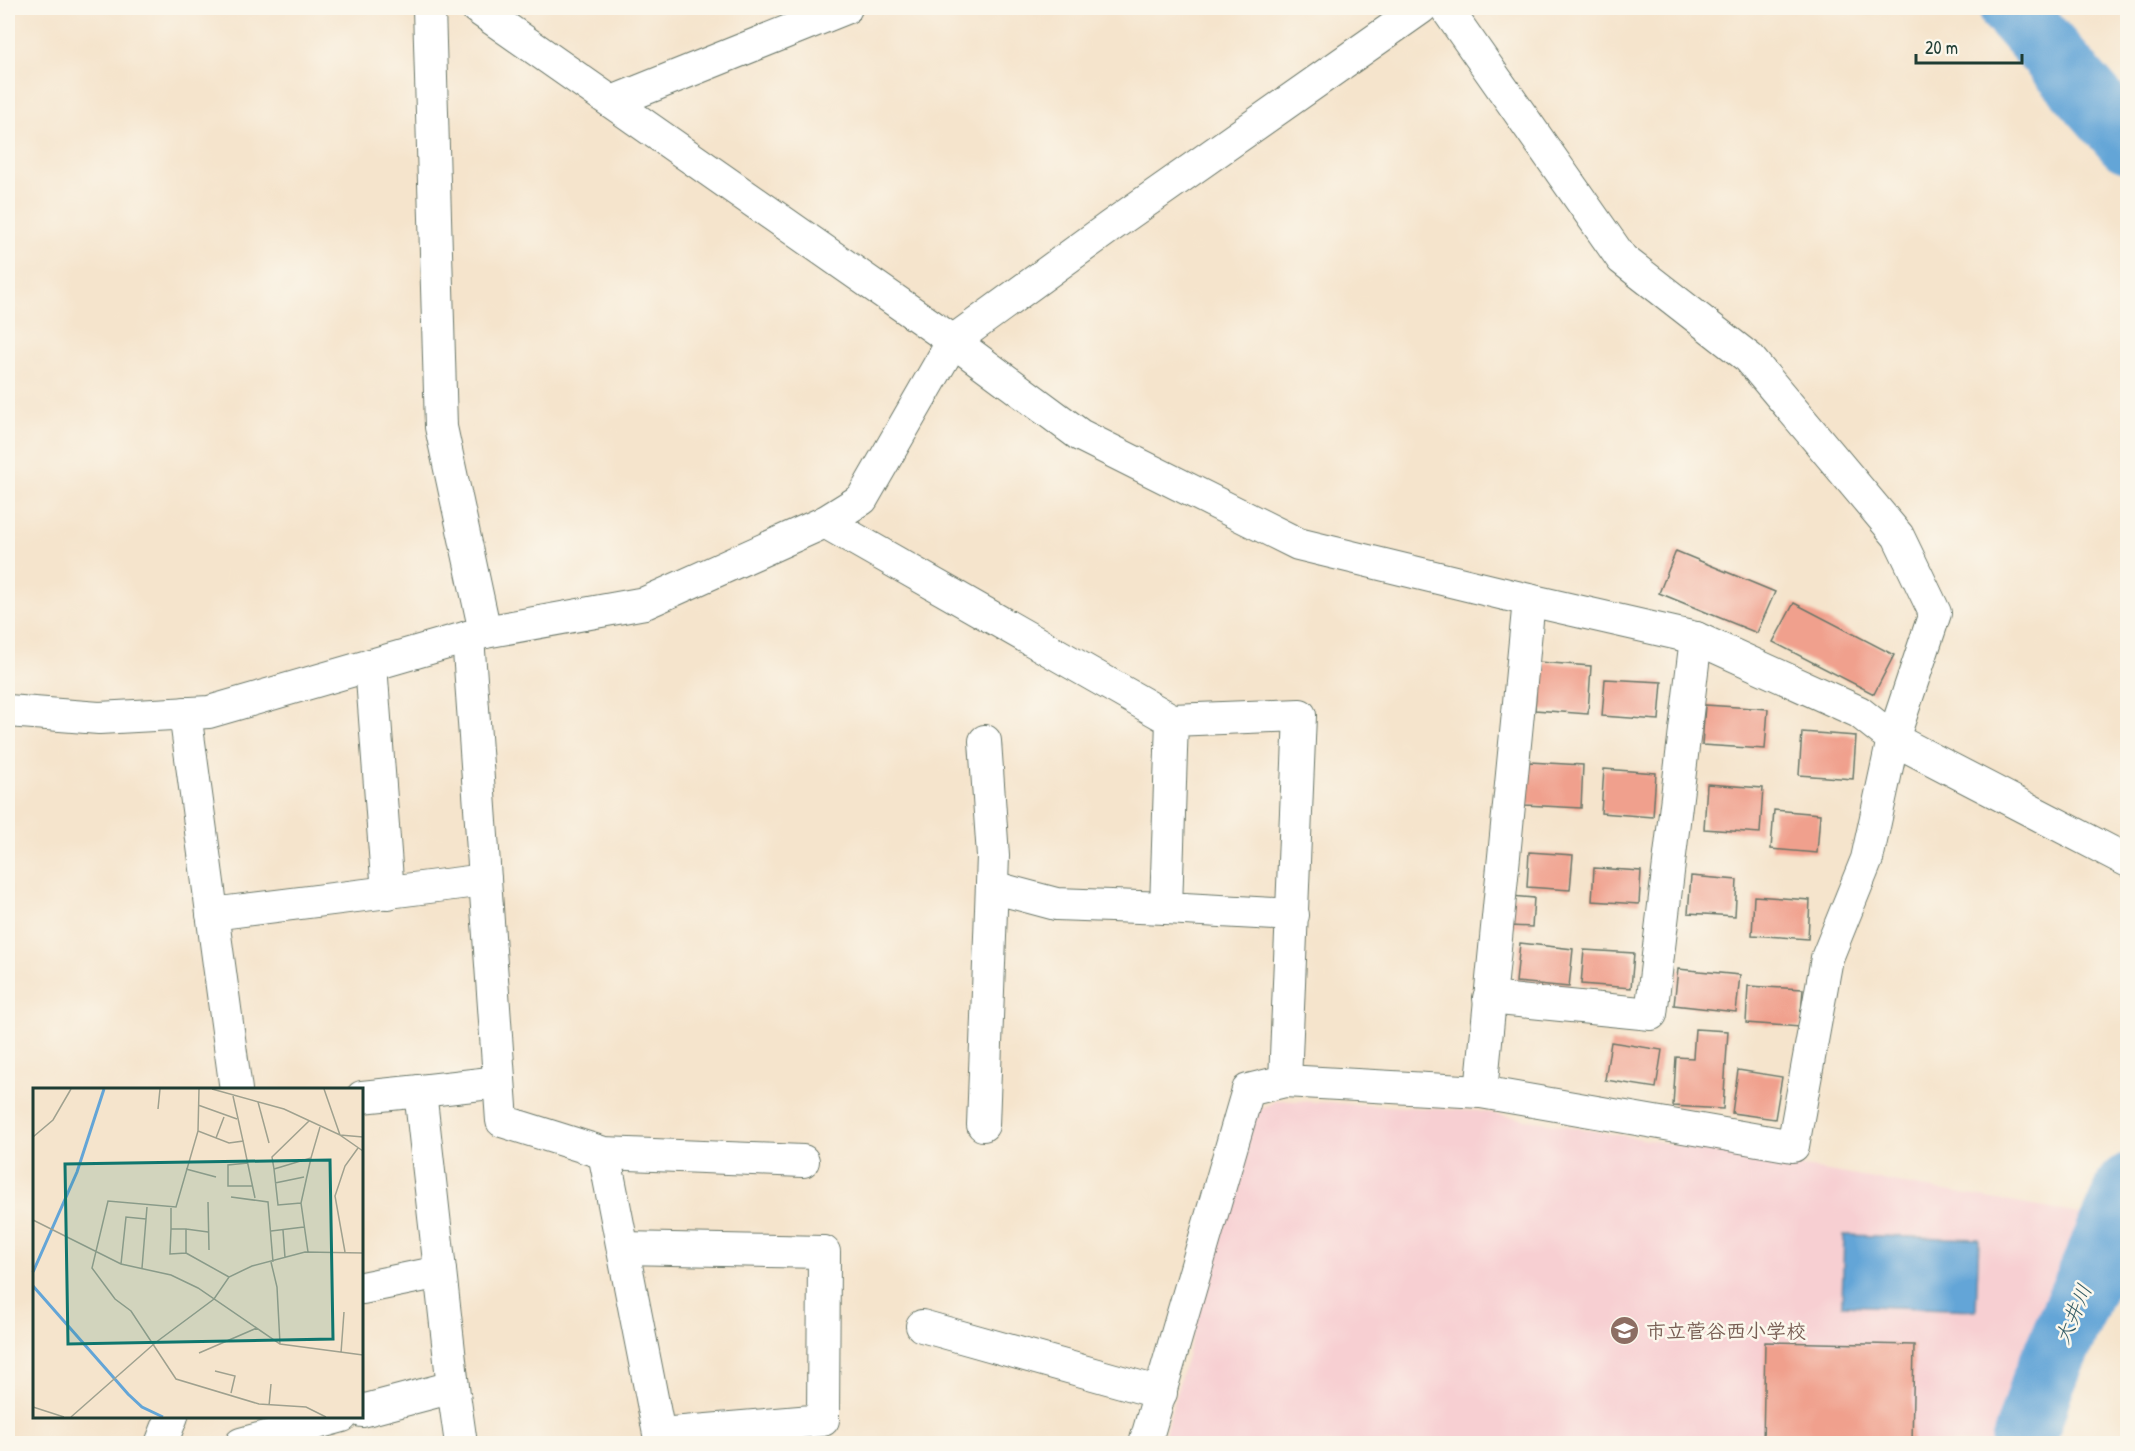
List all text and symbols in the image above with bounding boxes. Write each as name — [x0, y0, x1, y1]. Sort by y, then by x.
scale bar — [1916, 27, 2022, 65]
text: 20 m — [1925, 35, 1958, 60]
inset map — [33, 1088, 363, 1418]
water label: 大井川 — [2047, 1279, 2099, 1349]
school or university icon: 市立菅谷西小学校 — [1609, 1314, 1641, 1346]
place label: 市立菅谷西小学校 — [1646, 1317, 1806, 1344]

